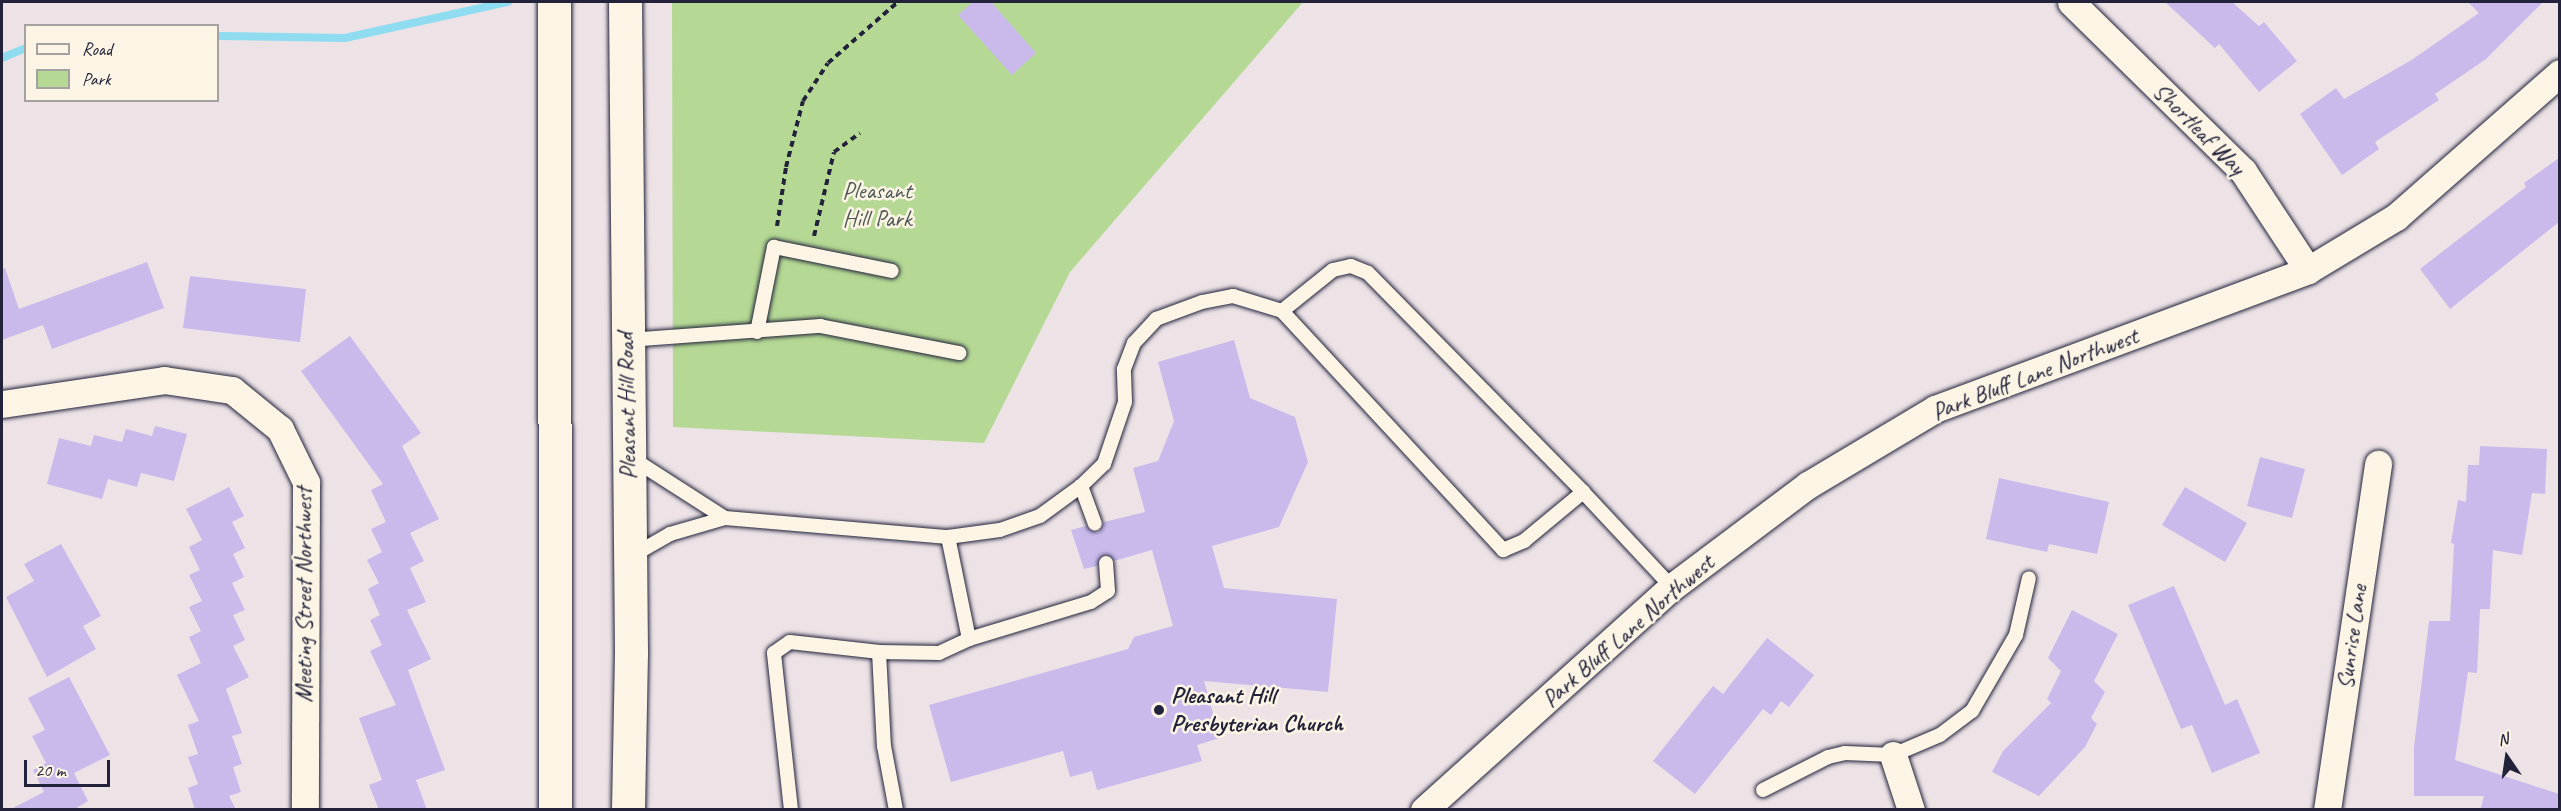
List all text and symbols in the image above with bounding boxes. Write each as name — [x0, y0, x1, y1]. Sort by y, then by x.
legend — [24, 24, 219, 102]
text: Road — [82, 38, 112, 60]
text: Park — [82, 68, 111, 90]
street label: Shortleaf Way — [2147, 77, 2251, 181]
park label: Pleasant Hill Park — [842, 177, 912, 233]
street label: Park Bluff Lane Northwest — [1928, 321, 2142, 427]
street label: Pleasant Hill Road — [611, 332, 643, 480]
street label: Meeting Street Northwest — [290, 487, 318, 703]
street label: Park Bluff Lane Northwest — [1536, 548, 1720, 714]
street label: Sunrise Lane — [2330, 583, 2374, 691]
place label: Pleasant Hill Presbyterian Church — [1171, 682, 1344, 738]
marker: Pleasant Hill Presbyterian Church — [1152, 703, 1166, 717]
north arrow — [2477, 727, 2537, 787]
text: N — [2496, 729, 2510, 750]
scale bar — [27, 748, 112, 786]
text: 20 m — [35, 759, 66, 781]

